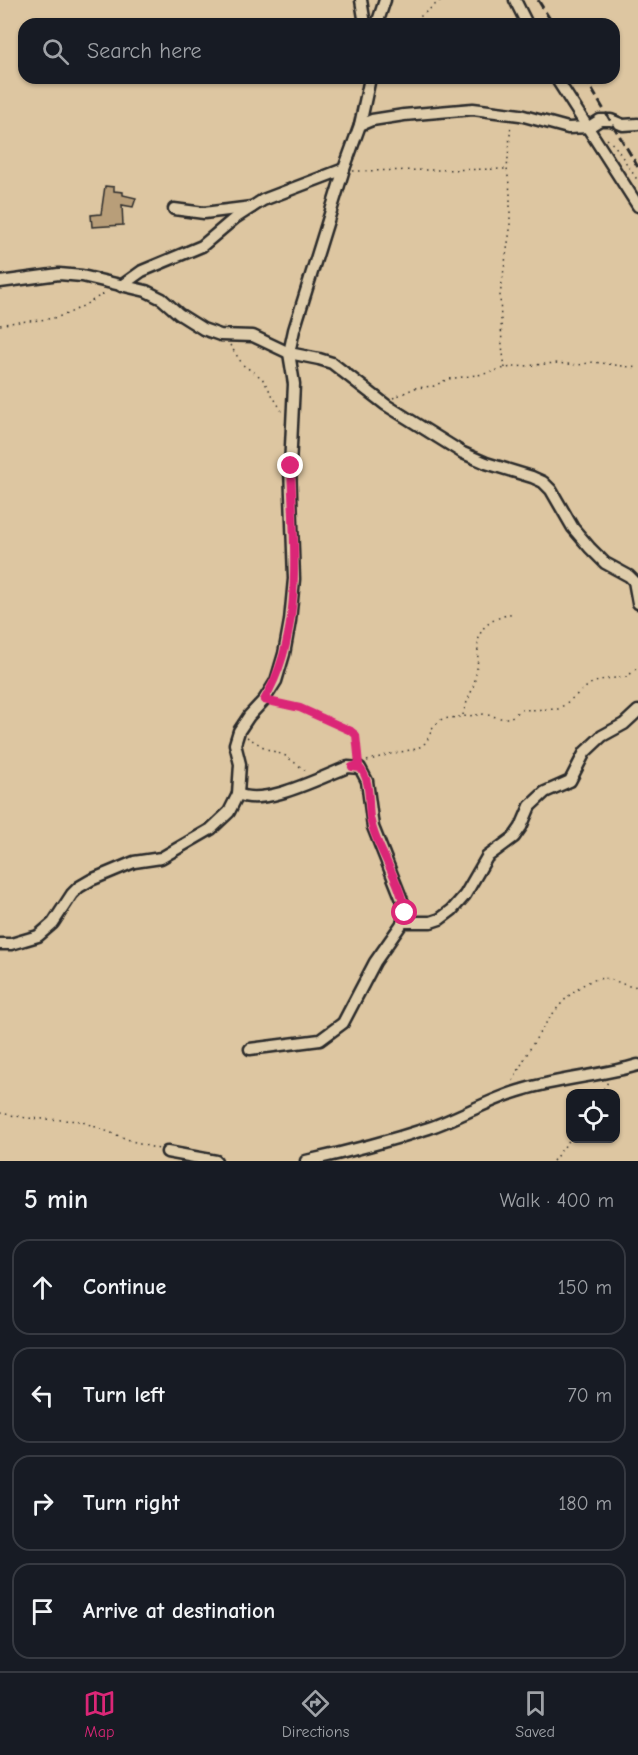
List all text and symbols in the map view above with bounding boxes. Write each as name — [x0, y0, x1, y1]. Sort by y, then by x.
search box — [18, 18, 620, 84]
icon: search — [39, 35, 72, 68]
text: Search here — [87, 38, 202, 64]
route end — [277, 452, 303, 478]
route start — [391, 899, 417, 925]
map controls — [566, 1089, 620, 1143]
button: locate — [566, 1089, 620, 1143]
text: 5 min — [24, 1185, 88, 1215]
text: Walk · 400 m — [500, 1189, 614, 1212]
icon: ahead — [26, 1271, 59, 1304]
text: Continue — [83, 1274, 166, 1300]
text: 150 m — [558, 1276, 612, 1299]
icon: left — [26, 1379, 59, 1412]
text: Turn left — [83, 1382, 165, 1408]
text: 70 m — [567, 1384, 612, 1407]
icon: right — [26, 1487, 59, 1520]
text: Turn right — [83, 1490, 180, 1516]
text: 180 m — [558, 1492, 612, 1515]
icon: arrive — [26, 1595, 59, 1628]
text: Arrive at destination — [83, 1598, 275, 1624]
tab: Map — [83, 1687, 116, 1741]
tab: Directions — [282, 1687, 349, 1741]
tab: Saved — [515, 1687, 555, 1741]

